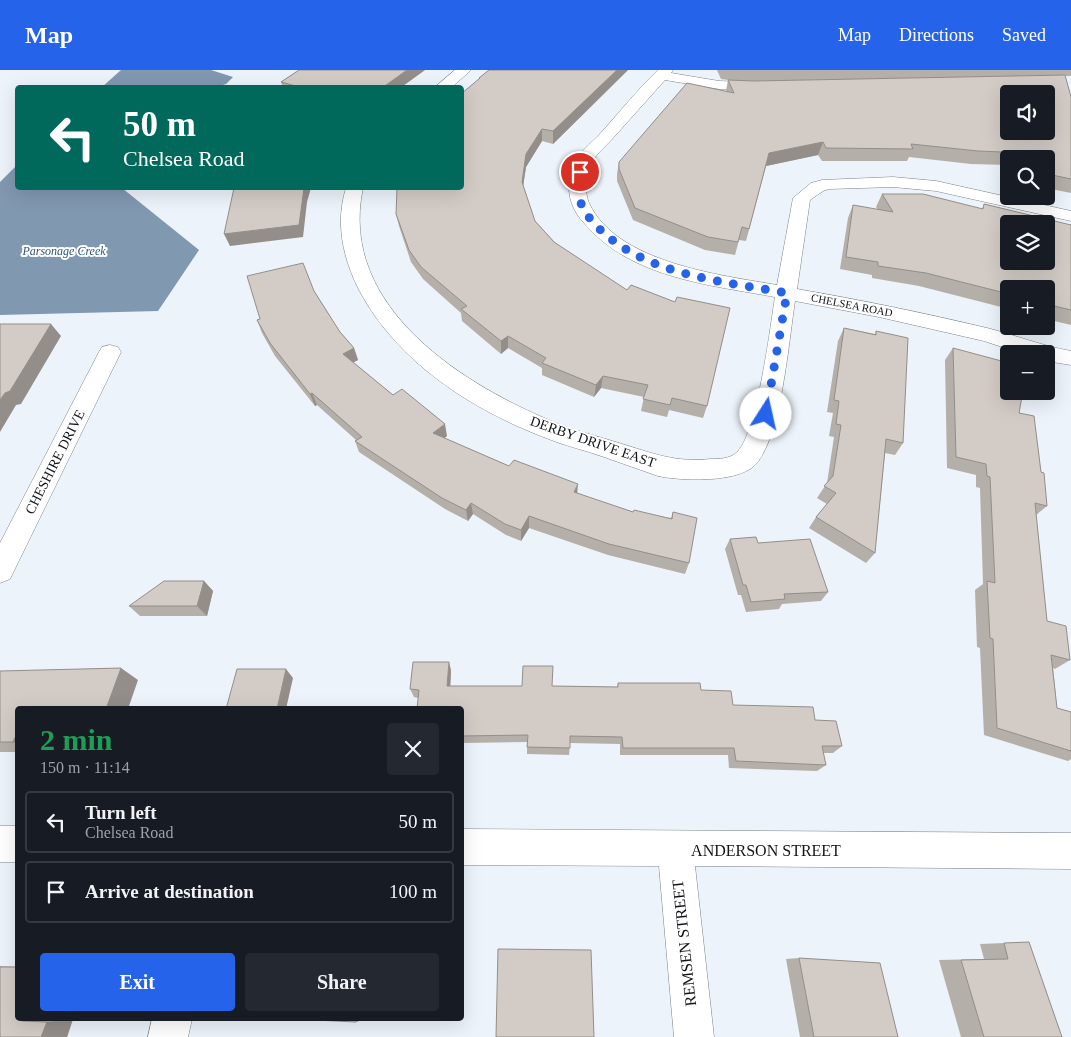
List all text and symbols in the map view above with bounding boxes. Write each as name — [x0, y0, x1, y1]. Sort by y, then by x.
text: Map — [25, 22, 73, 48]
text: Map — [838, 25, 871, 45]
text: Directions — [899, 25, 974, 45]
text: Saved — [1002, 25, 1046, 45]
map controls — [1000, 85, 1055, 400]
button: sound — [1000, 85, 1055, 140]
icon: left — [40, 105, 105, 170]
text: 50 m — [123, 105, 196, 144]
text: Chelsea Road — [123, 146, 245, 171]
button: search — [1000, 150, 1055, 205]
pin — [559, 151, 601, 193]
icon: arrive — [566, 158, 594, 186]
button: layers — [1000, 215, 1055, 270]
water label: Parsonage Creek — [21, 244, 106, 258]
button: + — [1000, 280, 1055, 335]
street label: CHELSEA ROAD — [810, 291, 894, 319]
button: − — [1000, 345, 1055, 400]
position arrow — [739, 387, 791, 439]
street label: CHESHIRE DRIVE — [22, 407, 88, 517]
street label: DERBY DRIVE EAST — [528, 413, 658, 471]
text: 2 min — [40, 723, 113, 756]
button: close — [387, 723, 439, 775]
text: 150 m · 11:14 — [40, 759, 130, 776]
text: Turn left — [85, 802, 157, 823]
icon: left — [42, 808, 70, 836]
text: 50 m — [398, 811, 437, 832]
text: Chelsea Road — [85, 824, 173, 841]
street label: ANDERSON STREET — [691, 842, 841, 859]
icon: arrive — [42, 878, 70, 906]
street label: REMSEN STREET — [669, 878, 699, 1007]
text: Arrive at destination — [85, 881, 254, 902]
text: 100 m — [389, 881, 437, 902]
button: Exit — [40, 953, 235, 1011]
button: Share — [245, 953, 439, 1011]

